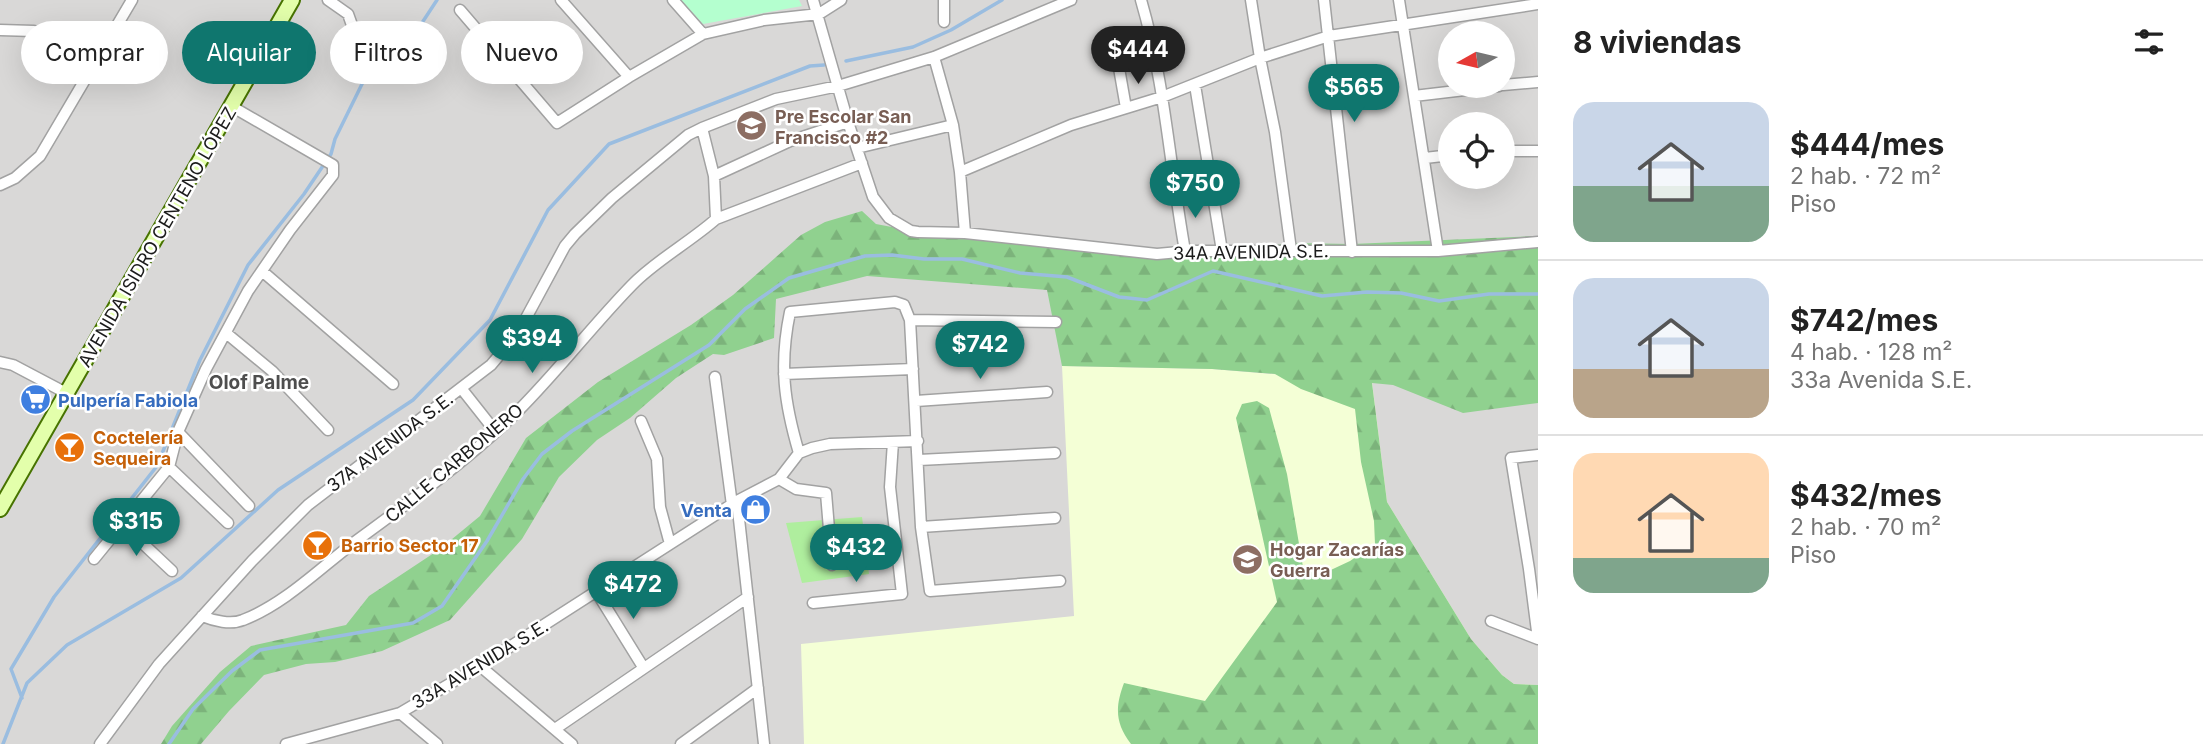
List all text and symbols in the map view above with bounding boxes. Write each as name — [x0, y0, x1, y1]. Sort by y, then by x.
chip: Comprar — [21, 21, 168, 84]
chip: Alquilar — [182, 21, 316, 84]
chip: Filtros — [330, 21, 447, 84]
chip: Nuevo — [461, 21, 583, 84]
north arrow — [1438, 21, 1516, 98]
map controls — [1438, 21, 1515, 189]
icon: filters — [2130, 23, 2168, 61]
text: 8 viviendas — [1573, 24, 1742, 60]
pin: $444 — [1097, 27, 1179, 86]
text: $444 — [1107, 35, 1169, 63]
pin: $565 — [1313, 64, 1395, 124]
text: $565 — [1324, 73, 1384, 101]
street label: AVENIDA ISIDRO CENTENO LÓPEZ — [73, 103, 240, 371]
place label: Pre Escolar San Francisco #2 — [775, 106, 912, 148]
school or university icon: Pre Escolar San Francisco #2 — [735, 109, 769, 143]
button: locate — [1438, 112, 1515, 189]
text: $444/mes — [1790, 126, 1944, 162]
icon: home — [1629, 130, 1713, 214]
pin: $750 — [1154, 160, 1236, 220]
text: 2 hab. · 72 m² — [1790, 162, 1941, 190]
text: $750 — [1166, 169, 1224, 197]
text: Piso — [1790, 190, 1836, 218]
street label: 34A AVENIDA S.E. — [1173, 240, 1329, 264]
text: $742/mes — [1790, 302, 1938, 338]
icon: home — [1629, 306, 1713, 390]
pin: $394 — [491, 316, 573, 375]
pin: $742 — [939, 322, 1021, 381]
text: $394 — [502, 324, 562, 352]
text: $742 — [951, 330, 1009, 358]
text: 4 hab. · 128 m² — [1790, 338, 1953, 366]
text: 33a Avenida S.E. — [1790, 366, 1972, 394]
district label: Olof Palme — [209, 371, 309, 394]
supermarket icon: Pulpería Fabiola — [18, 383, 52, 417]
street label: 37A AVENIDA S.E. — [323, 388, 457, 496]
place label: Pulpería Fabiola — [58, 390, 198, 411]
street label: CALLE CARBONERO — [381, 399, 527, 527]
place label: Coctelería Sequeira — [93, 427, 183, 469]
bar icon: Coctelería Sequeira — [53, 430, 87, 464]
text: $432/mes — [1790, 477, 1942, 513]
icon: home — [1629, 481, 1713, 565]
shop icon: Venta — [738, 493, 772, 527]
pin: $315 — [95, 498, 177, 558]
place label: Venta — [681, 500, 732, 521]
text: $315 — [109, 507, 163, 535]
text: 2 hab. · 70 m² — [1790, 513, 1941, 541]
pin: $432 — [815, 524, 897, 584]
bar icon: Barrio Sector 17 — [301, 528, 335, 562]
text: $432 — [826, 533, 886, 561]
place label: Barrio Sector 17 — [341, 535, 479, 556]
place label: Hogar Zacarías Guerra — [1270, 539, 1404, 581]
text: Piso — [1790, 541, 1836, 569]
school or university icon: Hogar Zacarías Guerra — [1230, 542, 1264, 576]
pin: $472 — [592, 562, 674, 621]
text: $472 — [604, 570, 662, 598]
street label: 33A AVENIDA S.E. — [408, 615, 552, 713]

